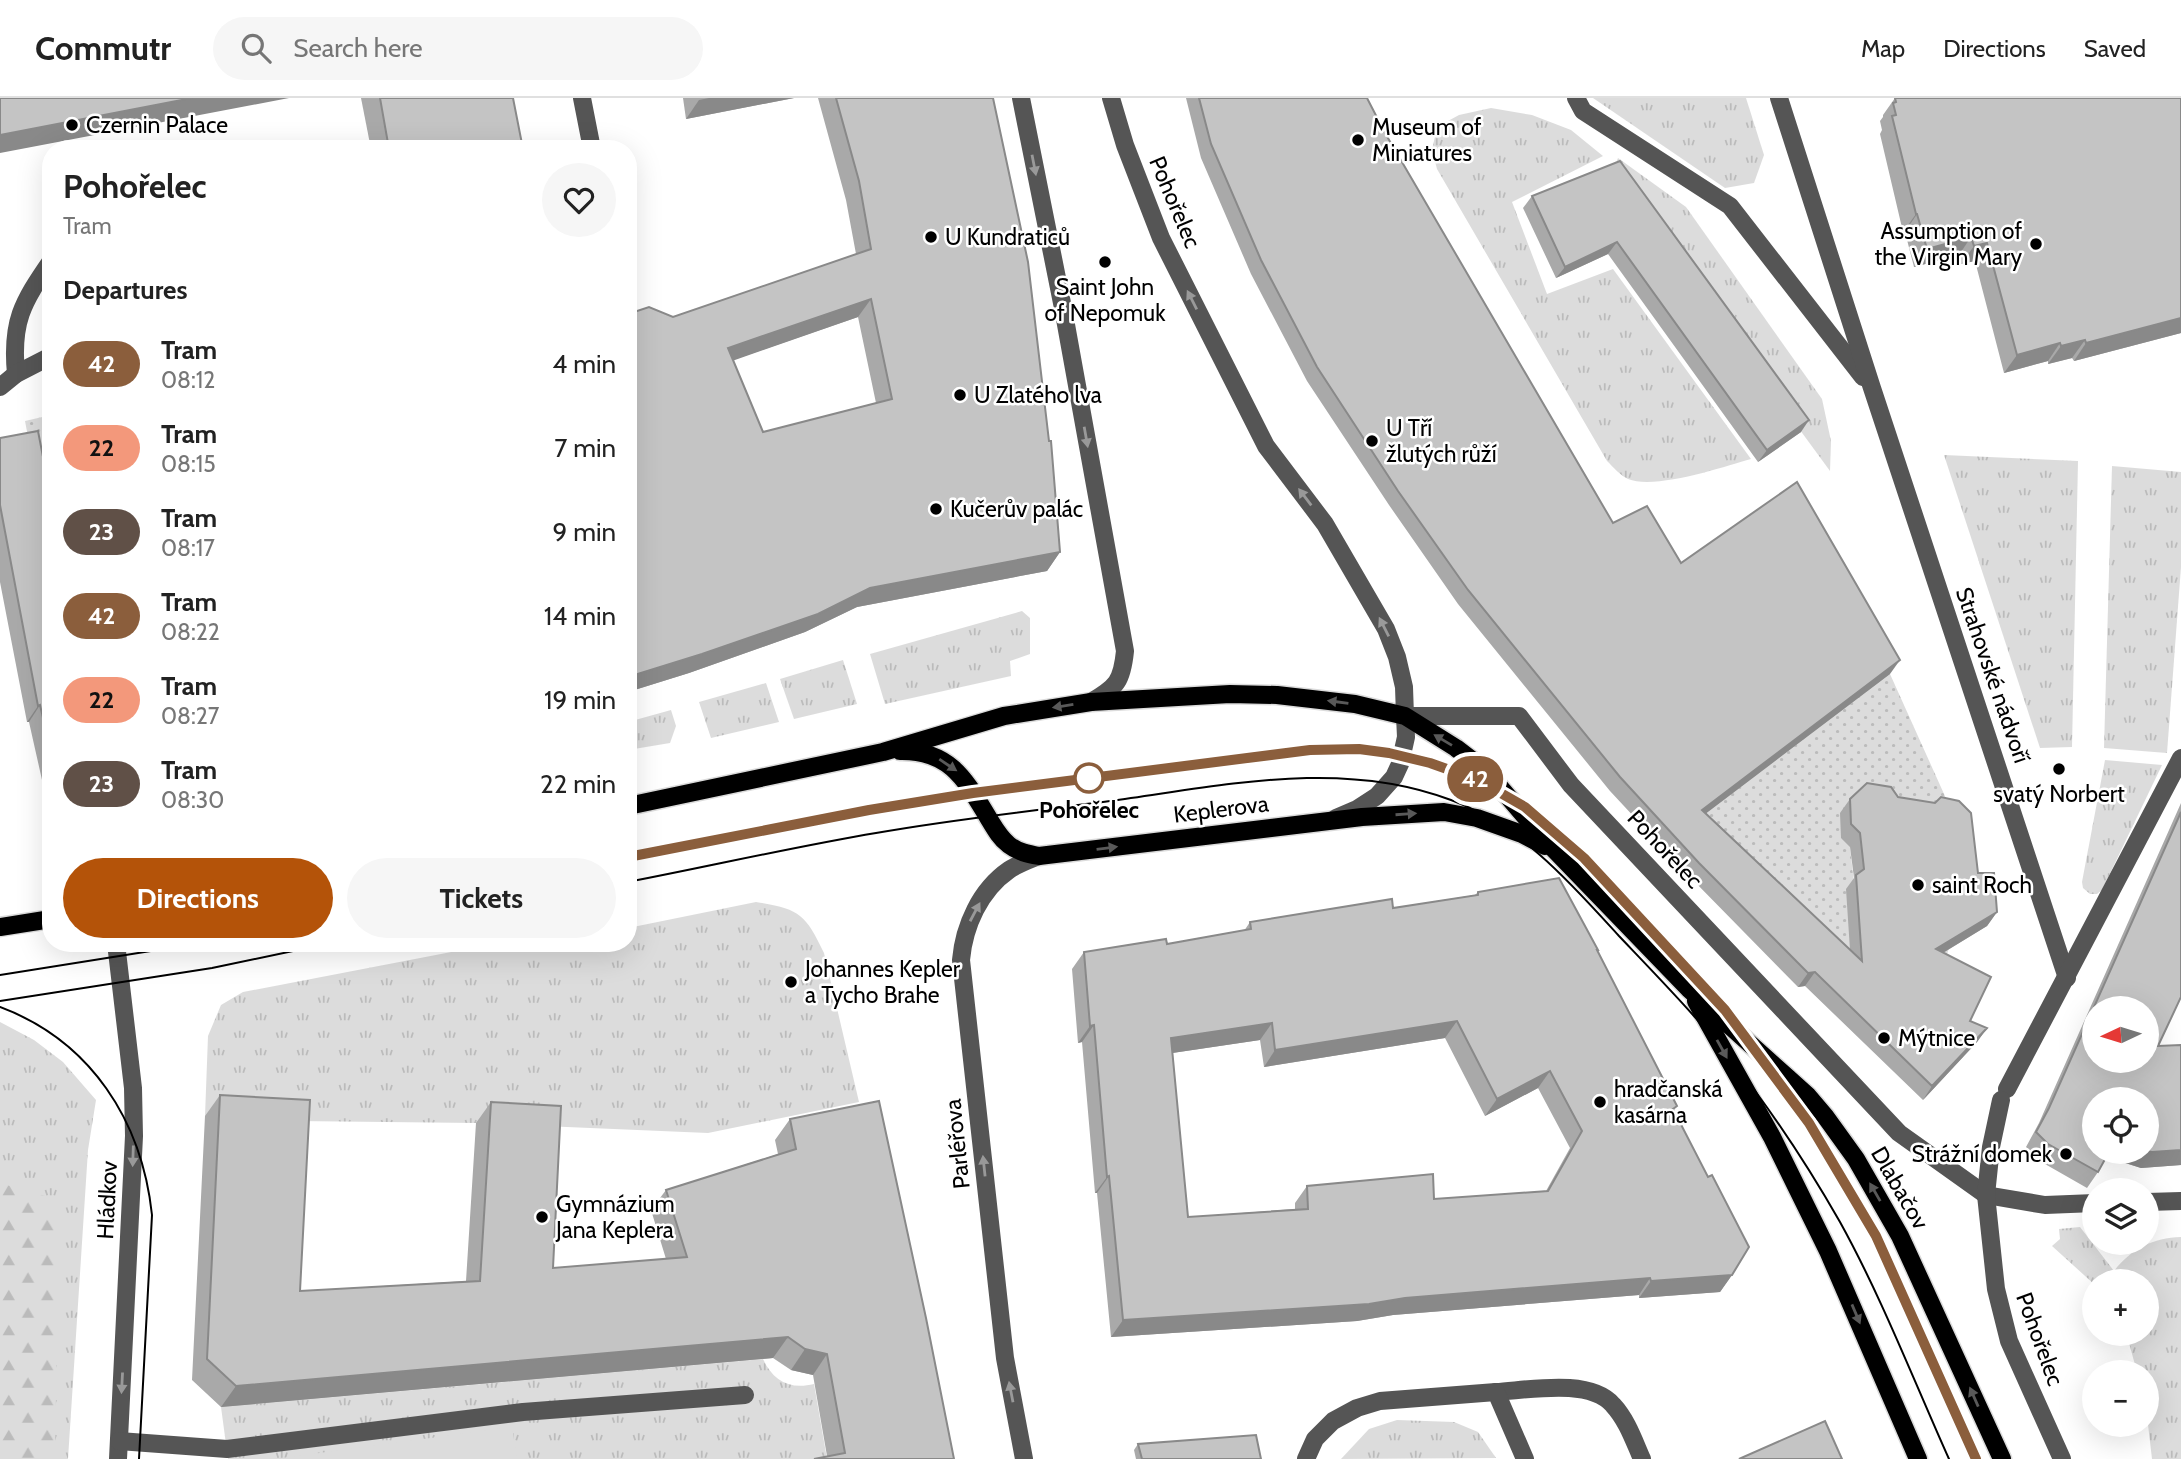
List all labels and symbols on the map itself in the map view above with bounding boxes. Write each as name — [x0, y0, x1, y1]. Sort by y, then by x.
place label: Czernin Palace — [86, 111, 228, 139]
place label: Museum of Miniatures — [1372, 113, 1482, 167]
marker: Czernin Palace — [64, 117, 80, 133]
marker: Museum of Miniatures — [1350, 132, 1366, 148]
street label: Pohořelec — [1143, 152, 1207, 252]
one-way arrow — [1029, 154, 1040, 176]
place label: Assumption of the Virgin Mary — [1875, 217, 2022, 271]
place label: U Kundraticů — [945, 223, 1070, 251]
marker: U Kundraticů — [923, 229, 939, 245]
marker: Assumption of the Virgin Mary — [2028, 236, 2044, 252]
marker: Saint John of Nepomuk — [1097, 254, 1113, 270]
place label: Saint John of Nepomuk — [1045, 273, 1166, 327]
one-way arrow — [1187, 290, 1198, 310]
place label: U Zlatého lva — [974, 381, 1102, 409]
marker: U Zlatého lva — [952, 387, 968, 403]
place label: U Tří žlutých růží — [1386, 414, 1497, 468]
one-way arrow — [1081, 426, 1092, 448]
marker: U Tří žlutých růží — [1364, 433, 1380, 449]
one-way arrow — [1298, 488, 1312, 506]
place label: Kučerův palác — [950, 495, 1083, 523]
marker: Kučerův palác — [928, 501, 944, 517]
street label: Strahovské nádvoří — [1950, 583, 2036, 767]
one-way arrow — [1378, 617, 1390, 637]
one-way arrow — [1327, 696, 1349, 707]
one-way arrow — [1052, 701, 1074, 712]
one-way arrow — [1434, 734, 1453, 747]
line badge: 42 — [1444, 756, 1506, 802]
one-way arrow — [939, 758, 957, 772]
marker: svatý Norbert — [2051, 761, 2067, 777]
marker: Pohořelec — [1074, 763, 1104, 793]
place label: svatý Norbert — [1993, 780, 2125, 808]
street label: Keplerova — [1172, 789, 1270, 829]
place label: Pohořelec — [1039, 796, 1139, 824]
street label: Pohořelec — [1622, 804, 1708, 894]
one-way arrow — [1395, 809, 1417, 820]
one-way arrow — [1096, 842, 1118, 853]
place label: saint Roch — [1932, 871, 2032, 899]
marker: saint Roch — [1910, 877, 1926, 893]
one-way arrow — [969, 902, 981, 922]
place label: Johannes Kepler a Tycho Brahe — [804, 955, 961, 1009]
marker: Johannes Kepler a Tycho Brahe — [783, 974, 799, 990]
north arrow — [2082, 996, 2160, 1073]
place label: Mýtnice — [1898, 1024, 1976, 1052]
marker: Mýtnice — [1876, 1030, 1892, 1046]
one-way arrow — [1716, 1039, 1728, 1058]
place label: hradčanská kasárna — [1614, 1075, 1722, 1129]
marker: hradčanská kasárna — [1592, 1094, 1608, 1110]
street label: Parléřova — [938, 1098, 976, 1190]
place label: Strážní domek — [1912, 1140, 2053, 1168]
street label: Dlabačov — [1865, 1142, 1935, 1235]
one-way arrow — [128, 1145, 139, 1167]
marker: Strážní domek — [2058, 1146, 2074, 1162]
one-way arrow — [978, 1155, 989, 1177]
street label: Hládkov — [91, 1159, 123, 1240]
one-way arrow — [1869, 1183, 1881, 1202]
place label: Gymnázium Jana Keplera — [555, 1190, 675, 1244]
marker: Gymnázium Jana Keplera — [534, 1209, 550, 1225]
street label: Pohořelec — [2010, 1289, 2070, 1389]
one-way arrow — [1850, 1304, 1861, 1325]
one-way arrow — [116, 1372, 127, 1394]
one-way arrow — [1006, 1381, 1017, 1403]
one-way arrow — [1968, 1387, 1980, 1407]

